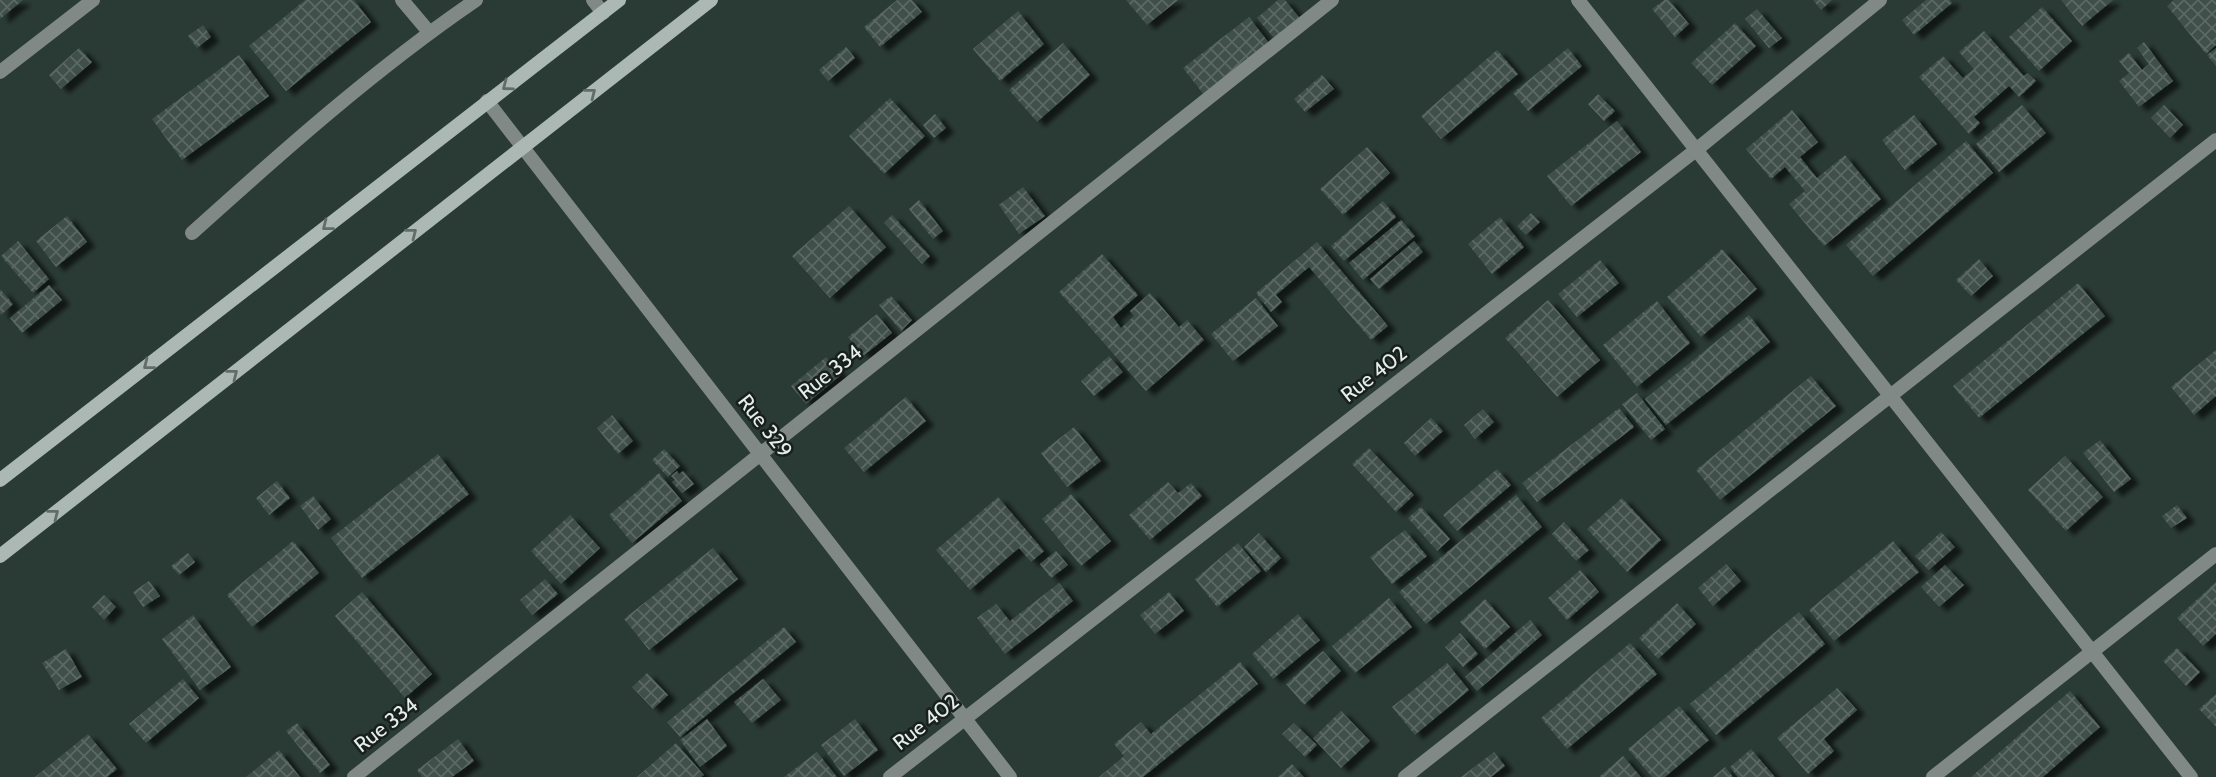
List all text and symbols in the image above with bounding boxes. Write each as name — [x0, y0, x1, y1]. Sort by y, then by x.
one-way arrow — [502, 77, 514, 90]
one-way arrow — [583, 89, 596, 102]
one-way arrow — [322, 217, 335, 230]
one-way arrow — [404, 229, 416, 242]
street label: Rue 334 — [793, 339, 866, 404]
street label: Rue 402 — [1336, 340, 1412, 407]
one-way arrow — [143, 357, 155, 370]
one-way arrow — [225, 369, 237, 382]
street label: Rue 329 — [733, 389, 798, 462]
one-way arrow — [45, 510, 58, 522]
street label: Rue 402 — [888, 688, 964, 755]
street label: Rue 334 — [349, 692, 422, 757]

